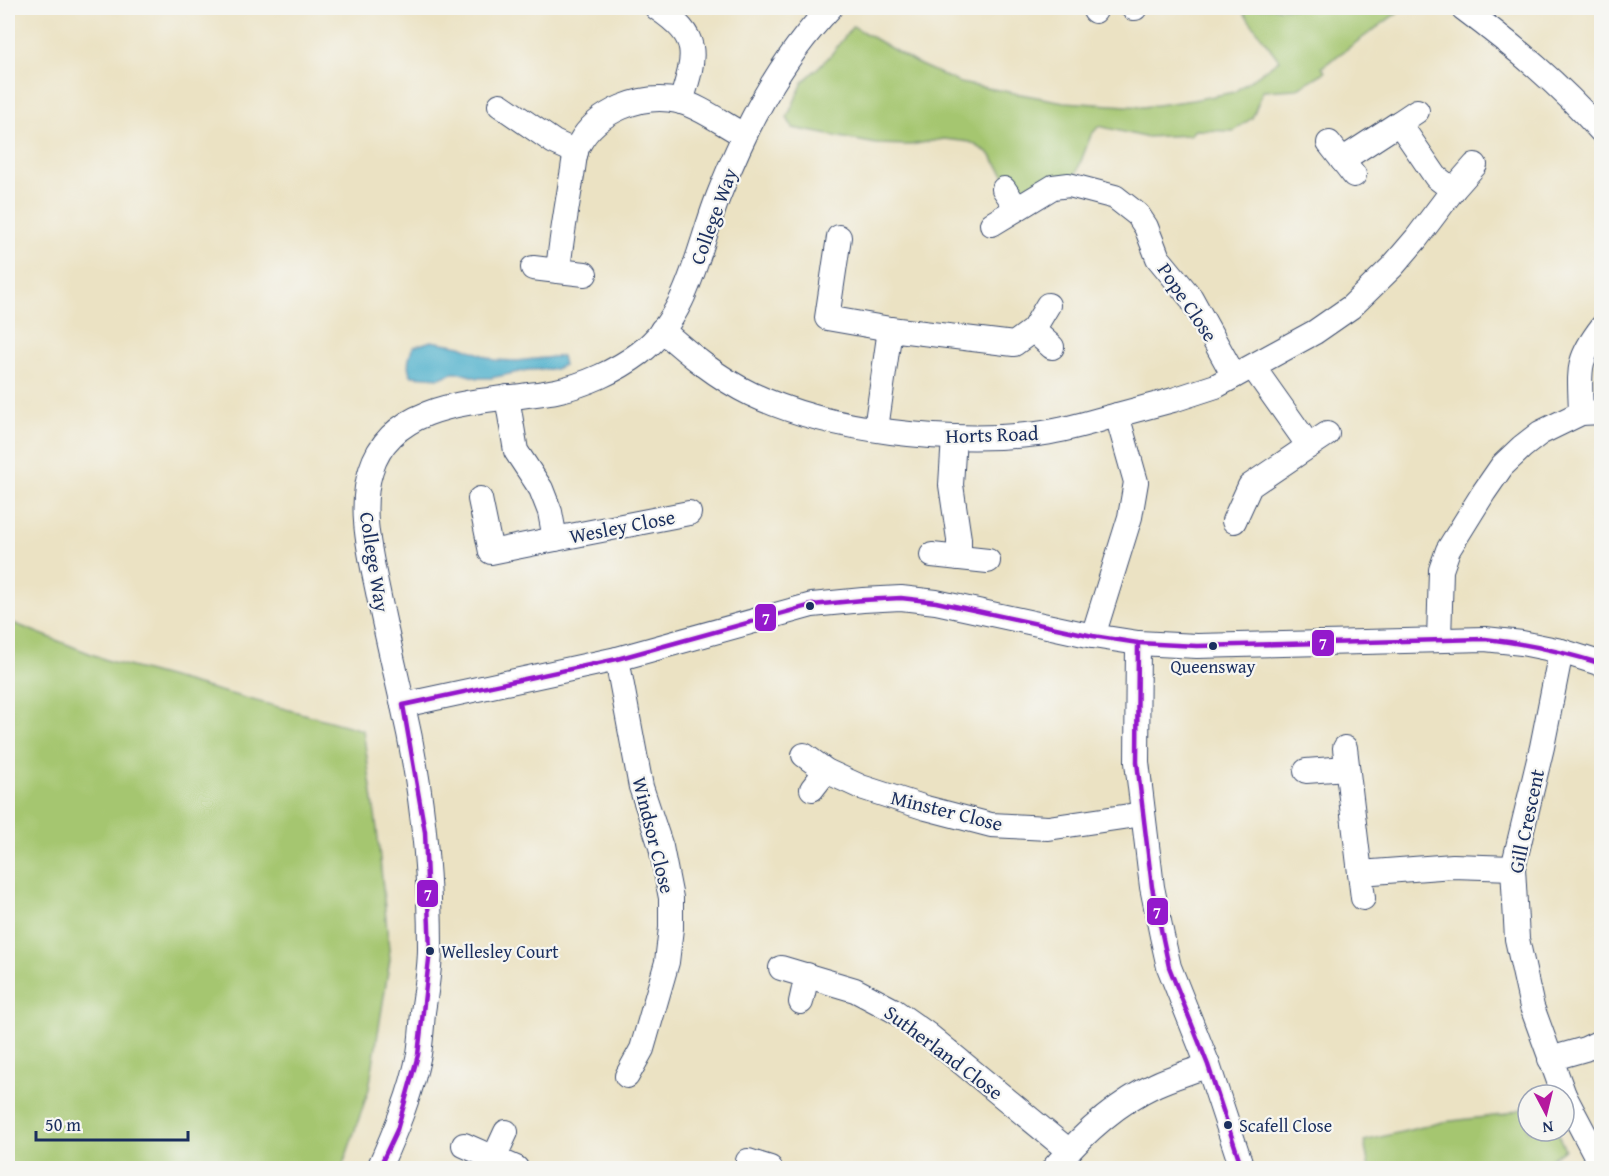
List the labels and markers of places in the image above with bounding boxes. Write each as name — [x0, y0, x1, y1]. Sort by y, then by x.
unlabelled marker — [804, 600, 816, 612]
marker: Queensway — [1207, 640, 1219, 652]
place label: Queensway — [1171, 653, 1255, 680]
place label: Wellesley Court — [441, 938, 559, 965]
marker: Wellesley Court — [424, 945, 436, 957]
place label: Scafell Close — [1239, 1112, 1332, 1139]
marker: Scafell Close — [1222, 1119, 1234, 1131]

